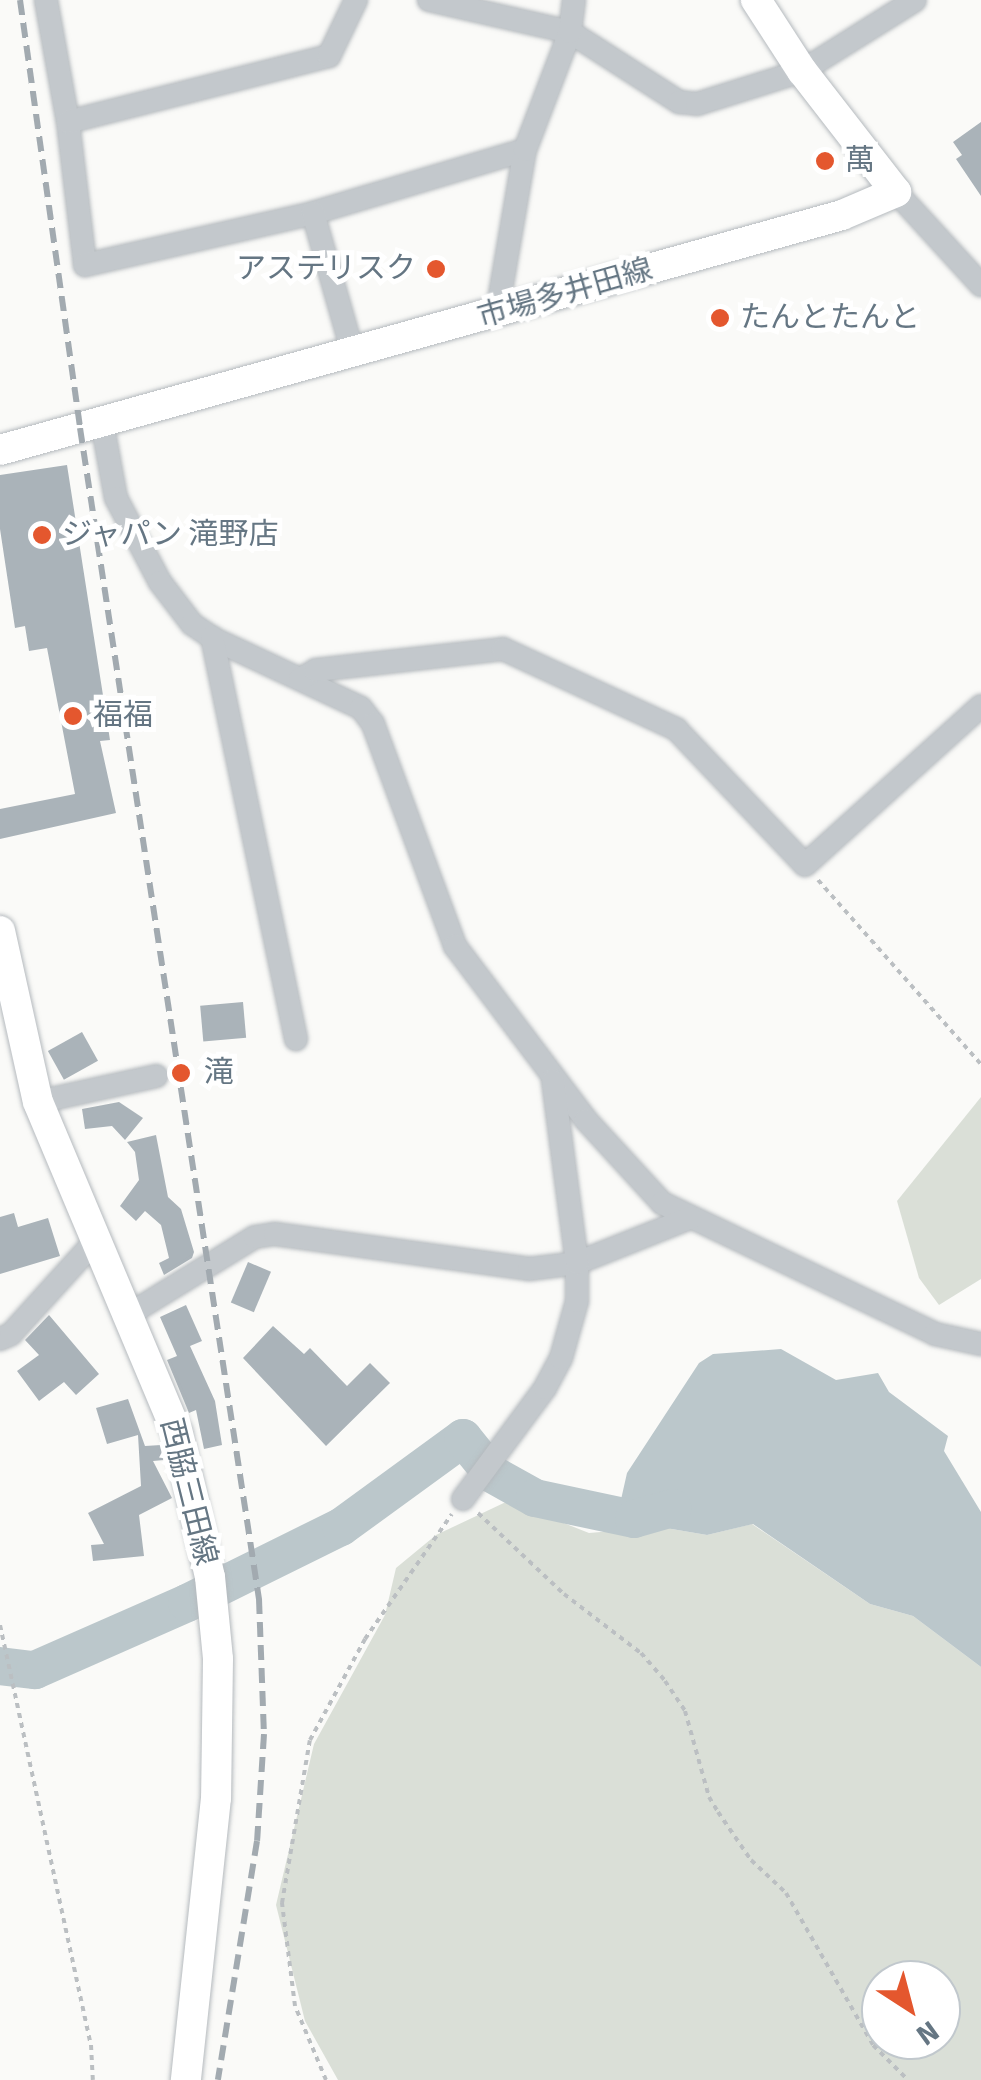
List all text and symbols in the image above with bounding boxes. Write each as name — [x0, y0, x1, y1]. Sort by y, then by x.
place label: 萬 — [845, 143, 875, 179]
marker: 萬 — [814, 150, 836, 172]
place label: アステリスク — [236, 251, 416, 287]
street label: 市場多井田線 — [474, 252, 656, 336]
marker: アステリスク — [425, 258, 447, 280]
place label: たんとたんと — [740, 300, 920, 336]
marker: たんとたんと — [709, 307, 731, 329]
place label: ジャパン 滝野店 — [62, 517, 279, 553]
marker: ジャパン 滝野店 — [31, 524, 53, 546]
place label: 福福 — [93, 698, 153, 734]
marker: 福福 — [62, 705, 84, 727]
place label: 滝 — [204, 1055, 234, 1091]
marker: 滝 — [168, 1060, 194, 1086]
street label: 西脇三田線 — [152, 1415, 224, 1569]
north arrow — [861, 1960, 961, 2060]
text: N — [910, 2013, 945, 2052]

